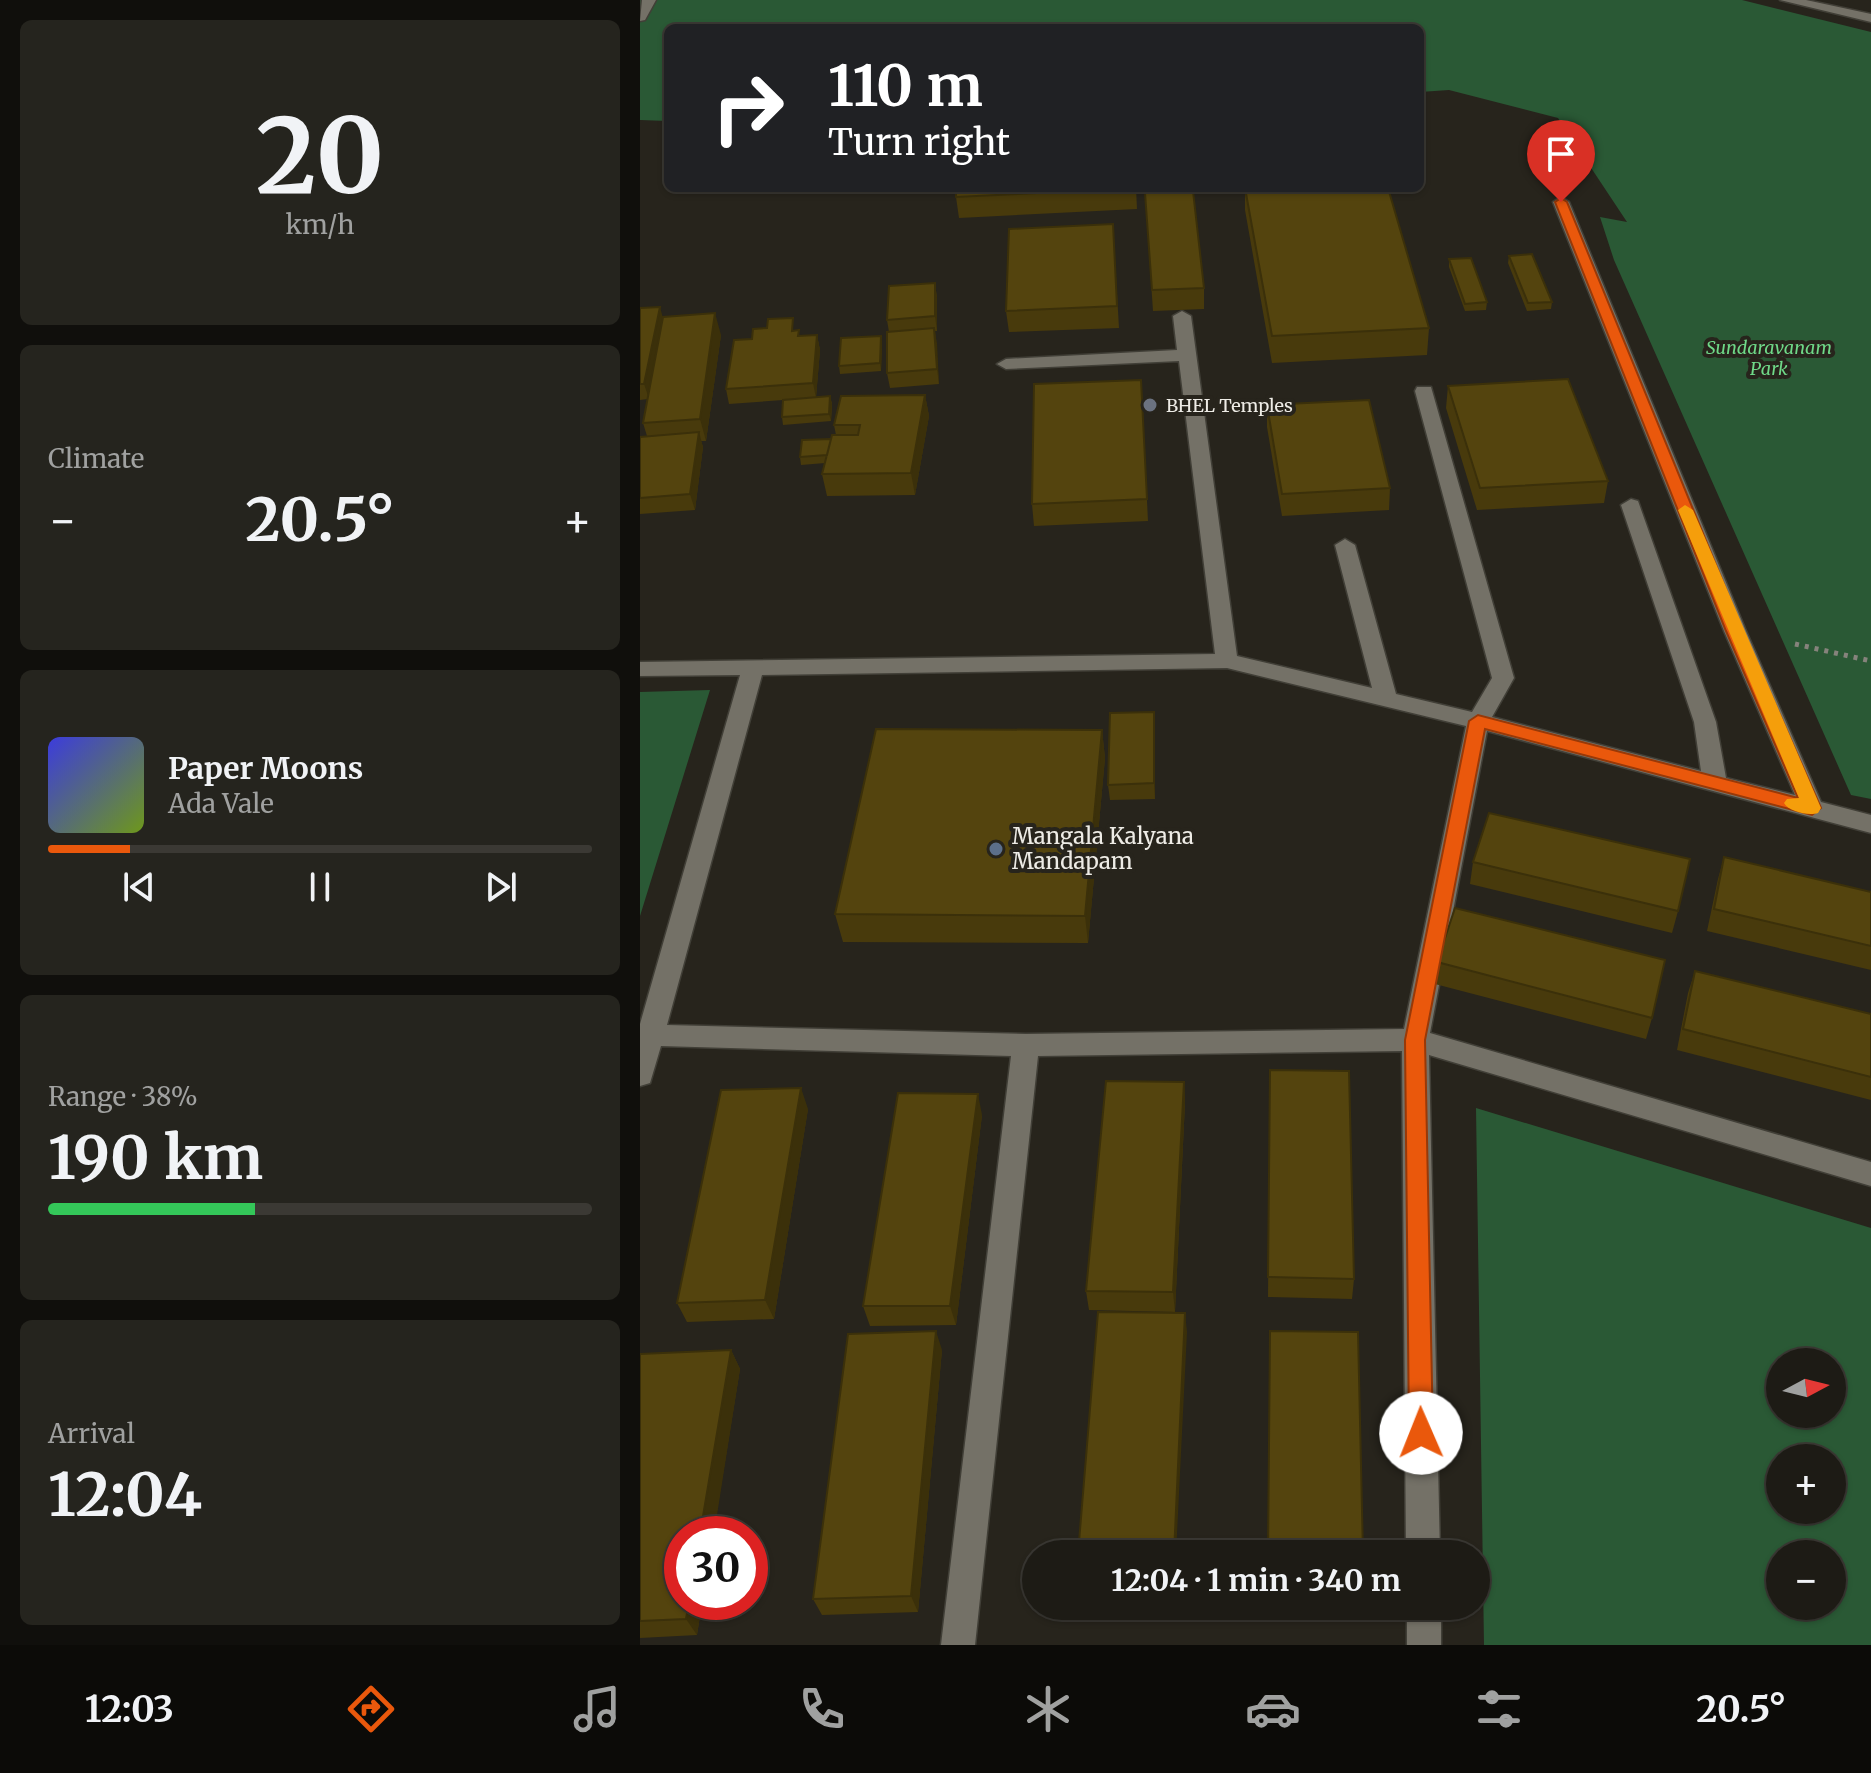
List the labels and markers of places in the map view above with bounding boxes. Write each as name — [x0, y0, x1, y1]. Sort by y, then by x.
pin — [1527, 120, 1595, 202]
place label: BHEL Temples — [1166, 394, 1293, 417]
marker: BHEL Temples — [1141, 396, 1159, 414]
place label: Mangala Kalyana Mandapam — [1012, 822, 1194, 875]
marker: Mangala Kalyana Mandapam — [987, 840, 1005, 858]

